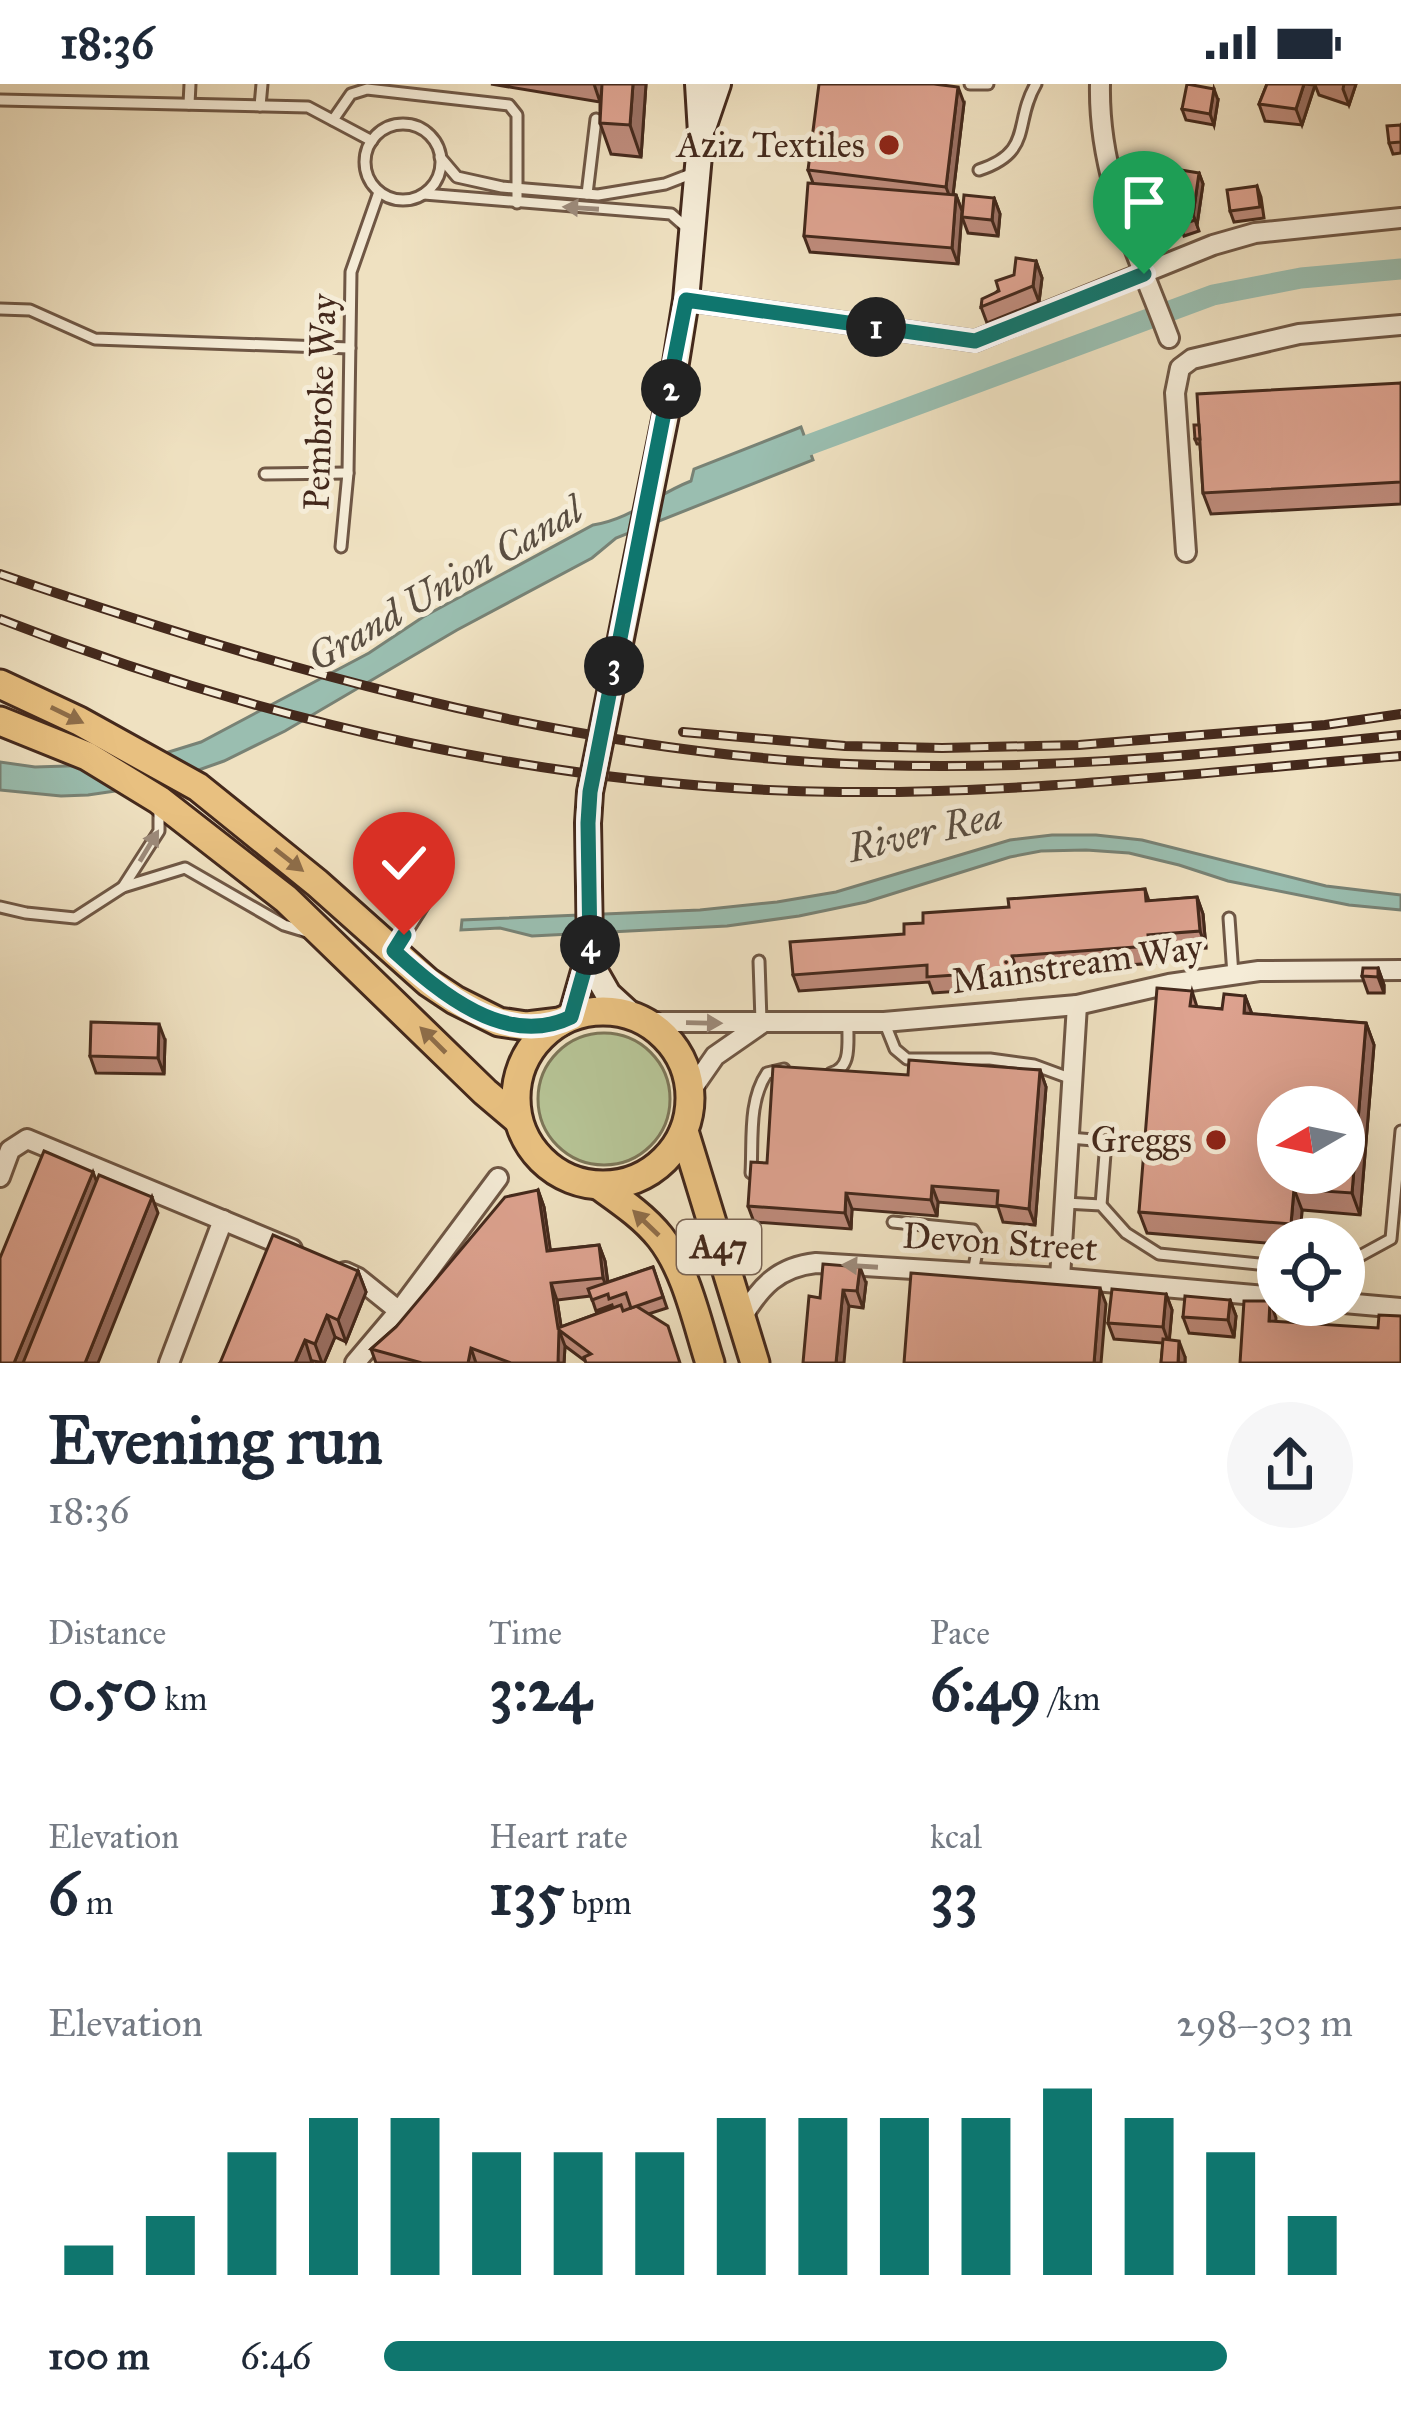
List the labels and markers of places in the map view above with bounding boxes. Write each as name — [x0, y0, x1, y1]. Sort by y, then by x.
place label: Aziz Textiles — [675, 123, 865, 167]
marker: Aziz Textiles — [876, 132, 902, 158]
pin — [1093, 151, 1195, 274]
pin: 1 — [846, 297, 906, 357]
pin: 2 — [641, 359, 701, 419]
pin: 3 — [584, 636, 644, 696]
pin — [353, 812, 455, 935]
pin: 4 — [560, 915, 620, 975]
place label: Greggs — [1091, 1118, 1192, 1162]
marker: Greggs — [1203, 1127, 1229, 1153]

